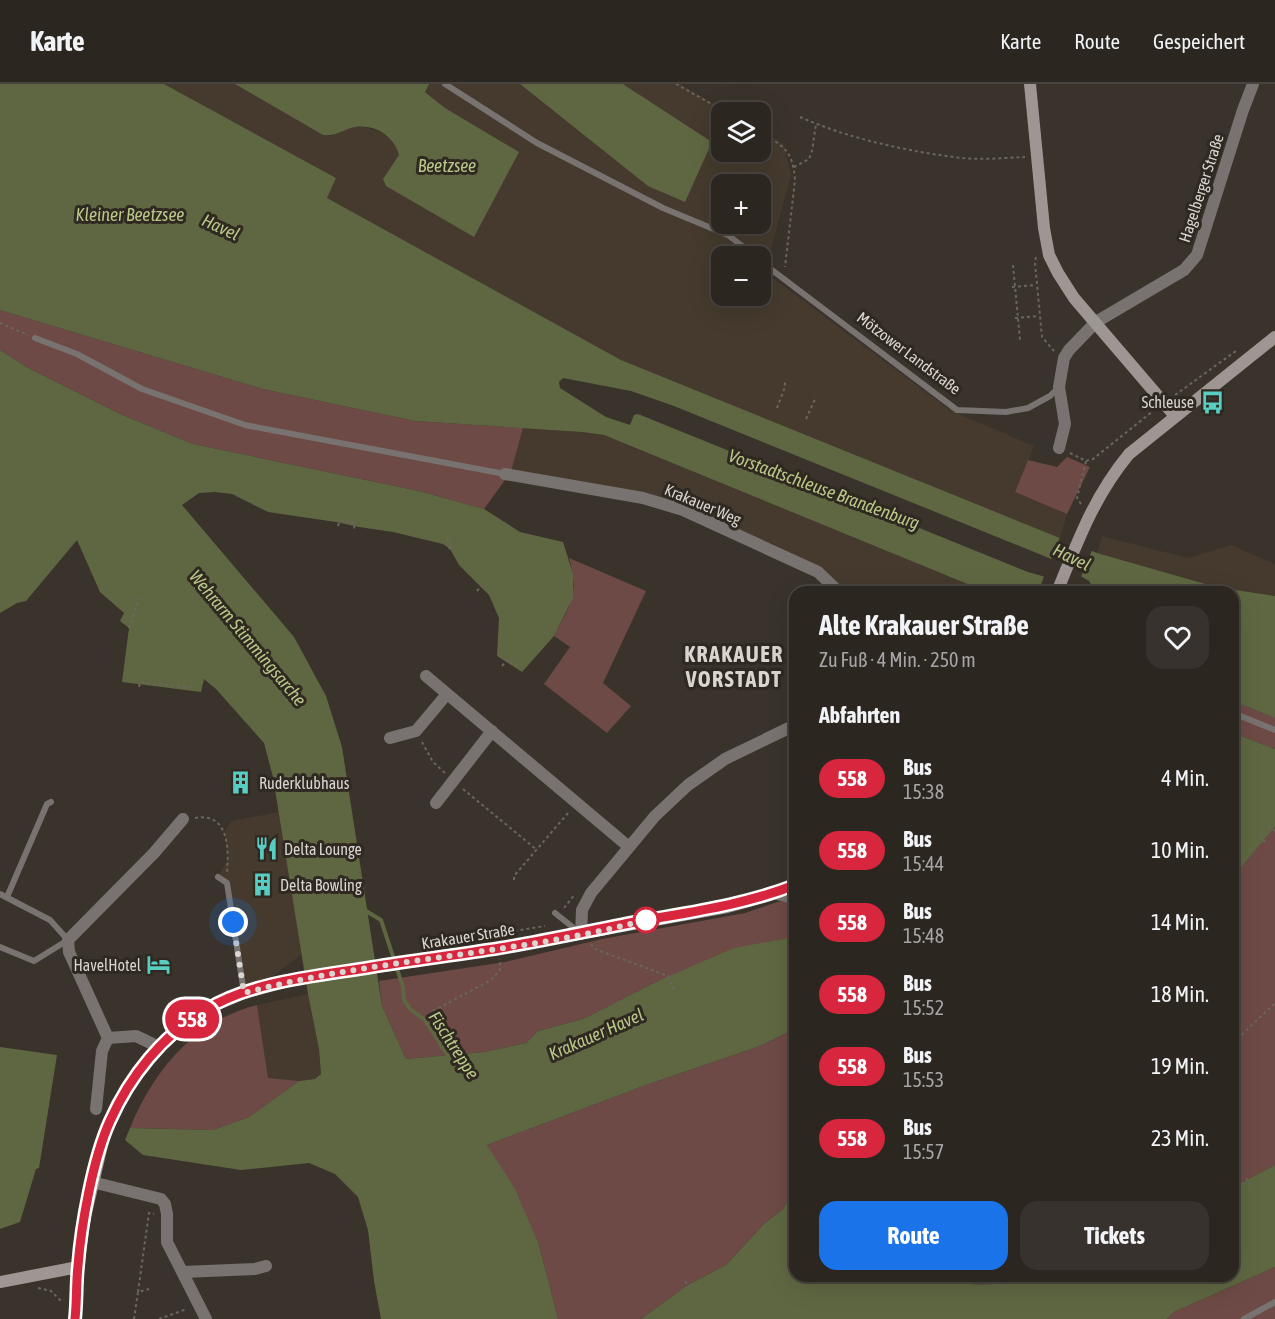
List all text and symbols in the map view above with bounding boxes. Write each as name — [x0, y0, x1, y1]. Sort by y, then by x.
text: Karte — [30, 25, 85, 57]
text: Karte — [1000, 29, 1041, 53]
text: Route — [1074, 29, 1120, 53]
text: Gespeichert — [1153, 29, 1245, 53]
map controls — [711, 102, 771, 306]
button: layers — [711, 102, 771, 162]
street label: Hagelberger Straße — [1175, 132, 1228, 245]
water label: Beetzsee — [418, 155, 476, 176]
button: + — [711, 174, 771, 234]
water label: Kleiner Beetzsee — [76, 204, 184, 225]
water label: Havel — [199, 209, 243, 245]
button: − — [711, 246, 771, 306]
street label: Mötzower Landstraße — [854, 308, 964, 398]
bus stop icon: Schleuse — [1199, 389, 1225, 415]
place label: Schleuse — [1142, 393, 1194, 411]
water label: Vorstadtschleuse Brandenburg — [726, 445, 922, 533]
street label: Krakauer Weg — [662, 480, 744, 529]
water label: Havel — [1050, 539, 1094, 575]
water label: Wehrarm Stimmingsarche — [185, 566, 311, 710]
button: heart — [1146, 606, 1209, 669]
text: Alte Krakauer Straße — [819, 609, 1029, 641]
district label: KRAKAUER VORSTADT — [684, 641, 784, 692]
text: Zu Fuß · 4 Min. · 250 m — [819, 648, 976, 671]
text: Abfahrten — [819, 702, 900, 728]
text: Bus — [903, 754, 932, 780]
text: 4 Min. — [1161, 765, 1209, 791]
text: 558 — [837, 766, 867, 790]
building icon: Ruderklubhaus — [228, 770, 254, 796]
place label: Ruderklubhaus — [259, 774, 350, 792]
text: 15:38 — [903, 780, 944, 803]
text: Bus — [903, 826, 932, 852]
restaurant icon: Delta Lounge — [253, 836, 279, 862]
text: 10 Min. — [1151, 837, 1209, 863]
text: 558 — [837, 838, 867, 862]
place label: Delta Lounge — [284, 840, 362, 859]
text: 15:44 — [903, 852, 944, 875]
building icon: Delta Bowling — [249, 872, 275, 898]
place label: Delta Bowling — [280, 876, 362, 895]
text: Bus — [903, 898, 932, 924]
your location — [218, 907, 248, 937]
unlabelled marker — [633, 907, 659, 933]
text: 14 Min. — [1151, 909, 1209, 935]
text: 558 — [837, 910, 867, 934]
street label: Krakauer Straße — [420, 920, 516, 952]
text: 15:48 — [903, 924, 944, 947]
hotel icon: HavelHotel — [146, 952, 172, 978]
place label: HavelHotel — [74, 956, 142, 974]
text: Bus — [903, 970, 932, 996]
text: 18 Min. — [1151, 981, 1209, 1007]
text: 558 — [837, 982, 867, 1006]
text: 15:52 — [903, 996, 944, 1019]
line badge: 558 — [158, 1000, 226, 1038]
water label: Krakauer Havel — [545, 1004, 647, 1064]
text: 558 — [177, 1007, 207, 1031]
water label: Fischtreppe — [424, 1007, 484, 1083]
text: Bus — [903, 1042, 932, 1068]
text: 19 Min. — [1151, 1053, 1209, 1079]
text: 558 — [837, 1054, 867, 1078]
text: 15:53 — [903, 1068, 944, 1091]
text: Bus — [903, 1114, 932, 1140]
text: 23 Min. — [1151, 1125, 1209, 1151]
text: 558 — [837, 1126, 867, 1150]
text: 15:57 — [903, 1140, 944, 1163]
button: Route — [819, 1201, 1008, 1270]
button: Tickets — [1020, 1201, 1209, 1270]

